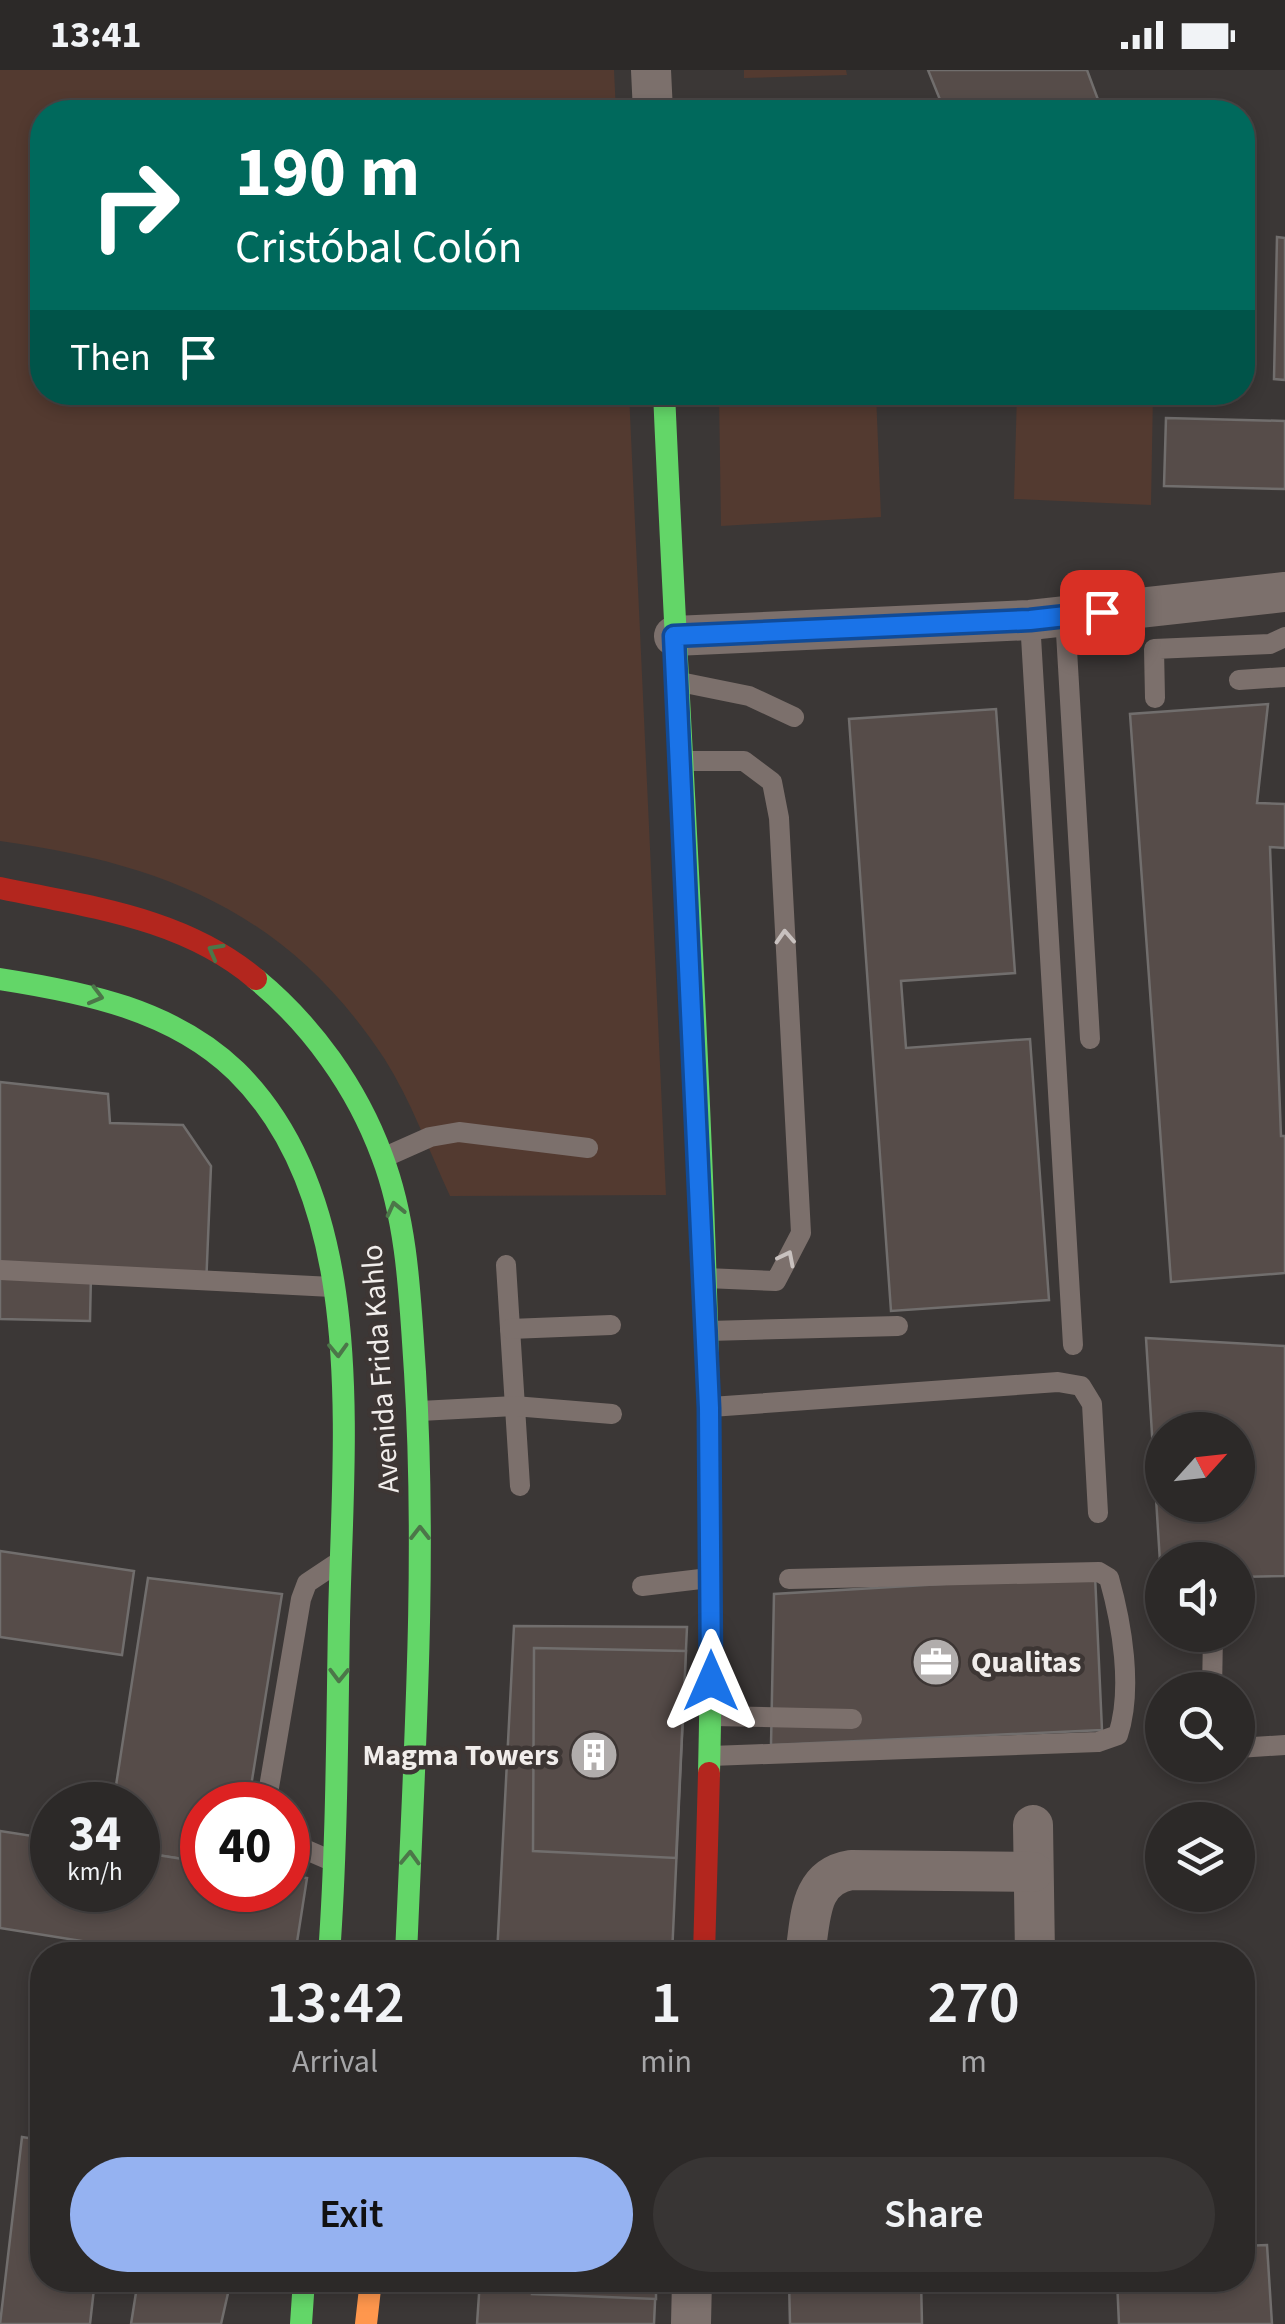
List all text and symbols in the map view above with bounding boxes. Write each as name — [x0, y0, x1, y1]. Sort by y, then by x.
text: 13:41 — [50, 8, 142, 62]
text: 190 m — [235, 123, 420, 223]
icon: right — [70, 140, 200, 270]
text: Cristóbal Colón — [235, 216, 522, 280]
icon: arrive — [171, 330, 226, 385]
text: Then — [70, 331, 151, 385]
pin — [1060, 570, 1145, 655]
icon: arrive — [1075, 585, 1130, 640]
one-way arrow — [775, 928, 796, 944]
one-way arrow — [208, 944, 226, 964]
one-way arrow — [87, 984, 104, 1005]
one-way arrow — [386, 1201, 407, 1218]
street label: Avenida Frida Kahlo — [350, 1243, 411, 1495]
one-way arrow — [775, 1251, 794, 1269]
one-way arrow — [327, 1342, 348, 1358]
north arrow — [1145, 1412, 1255, 1522]
map controls — [1145, 1412, 1255, 1912]
one-way arrow — [409, 1524, 431, 1540]
button: sound — [1145, 1542, 1255, 1652]
position arrow — [659, 1629, 763, 1733]
office icon: Qualitas — [910, 1636, 962, 1688]
place label: Qualitas — [971, 1641, 1081, 1684]
one-way arrow — [328, 1667, 349, 1683]
button: search — [1145, 1672, 1255, 1782]
building icon: Magma Towers — [568, 1729, 620, 1781]
place label: Magma Towers — [362, 1734, 559, 1777]
speed limit sign: 40 — [180, 1782, 310, 1912]
text: 34 — [69, 1799, 121, 1870]
button: layers — [1145, 1802, 1255, 1912]
one-way arrow — [399, 1849, 420, 1865]
text: km/h — [67, 1854, 123, 1890]
text: 13:42 — [265, 1961, 405, 2046]
text: 1 — [651, 1961, 682, 2046]
text: 270 — [927, 1961, 1020, 2046]
text: Arrival — [292, 2039, 378, 2085]
text: min — [640, 2039, 692, 2085]
text: m — [960, 2039, 987, 2085]
button: Exit — [70, 2157, 633, 2272]
button: Share — [653, 2157, 1215, 2272]

